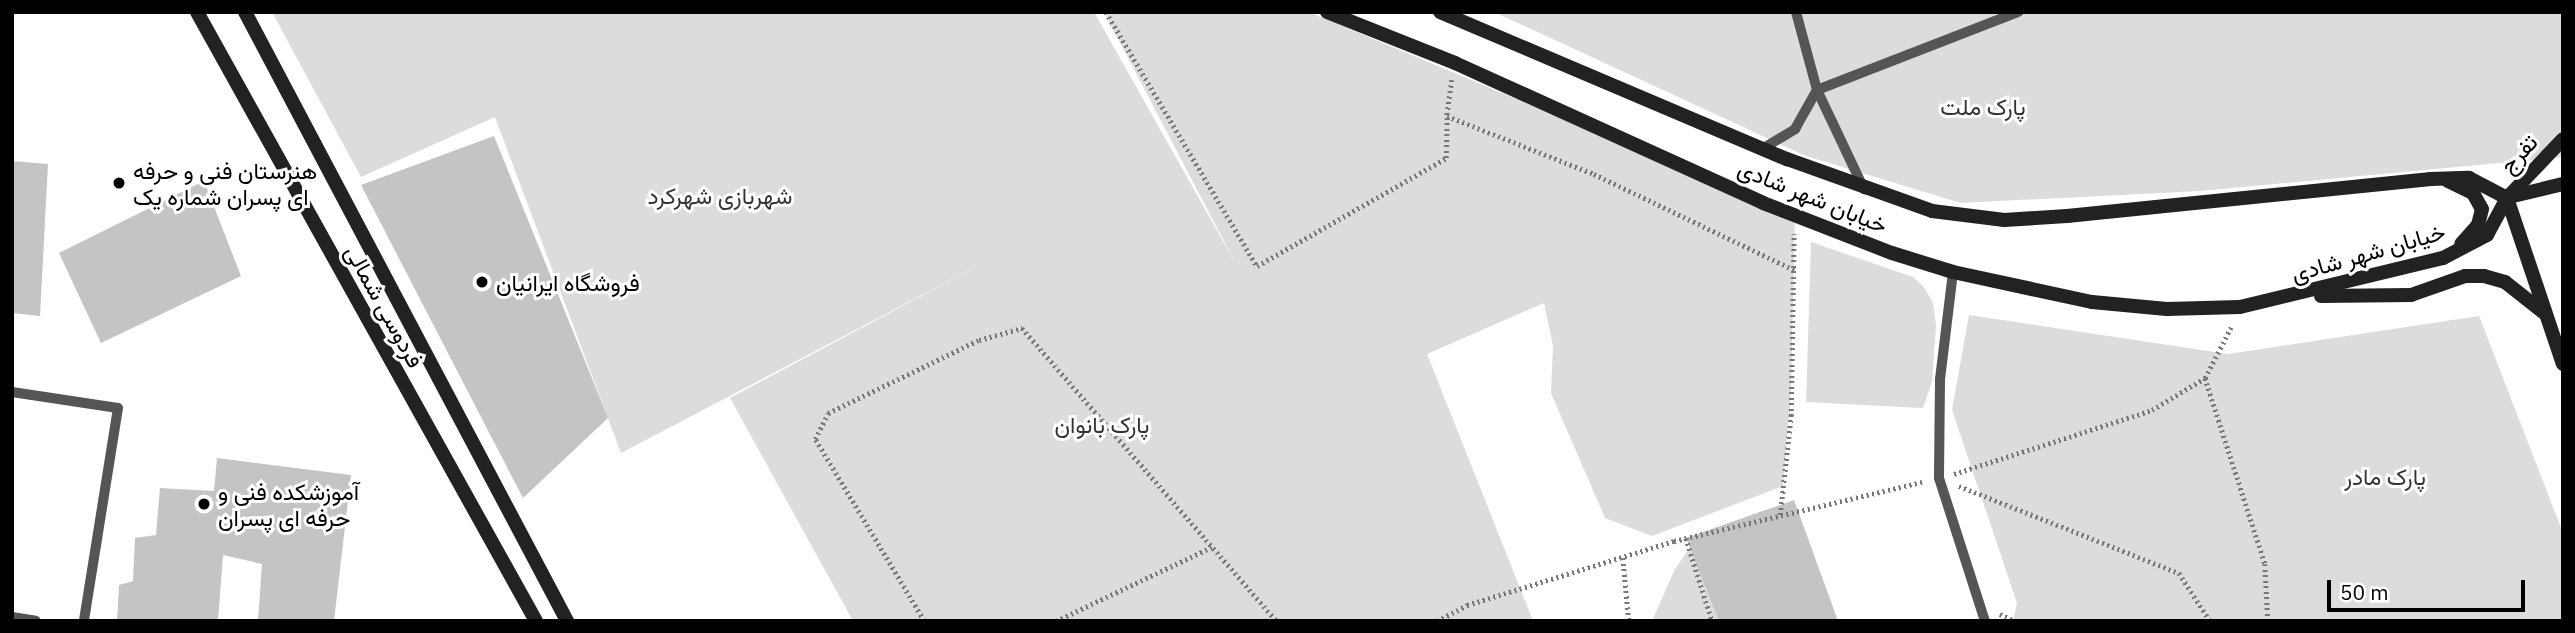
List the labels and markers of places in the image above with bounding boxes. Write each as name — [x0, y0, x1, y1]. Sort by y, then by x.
place label: هنرستان فنی و حرفه ای پسران شماره یک — [133, 156, 317, 210]
marker: هنرستان فنی و حرفه ای پسران شماره یک — [111, 175, 127, 191]
place label: فروشگاه ایرانیان — [496, 268, 640, 296]
marker: فروشگاه ایرانیان — [474, 274, 490, 290]
place label: آموزشکده فنی و حرفه ای پسران — [218, 477, 359, 531]
marker: آموزشکده فنی و حرفه ای پسران — [196, 496, 212, 512]

